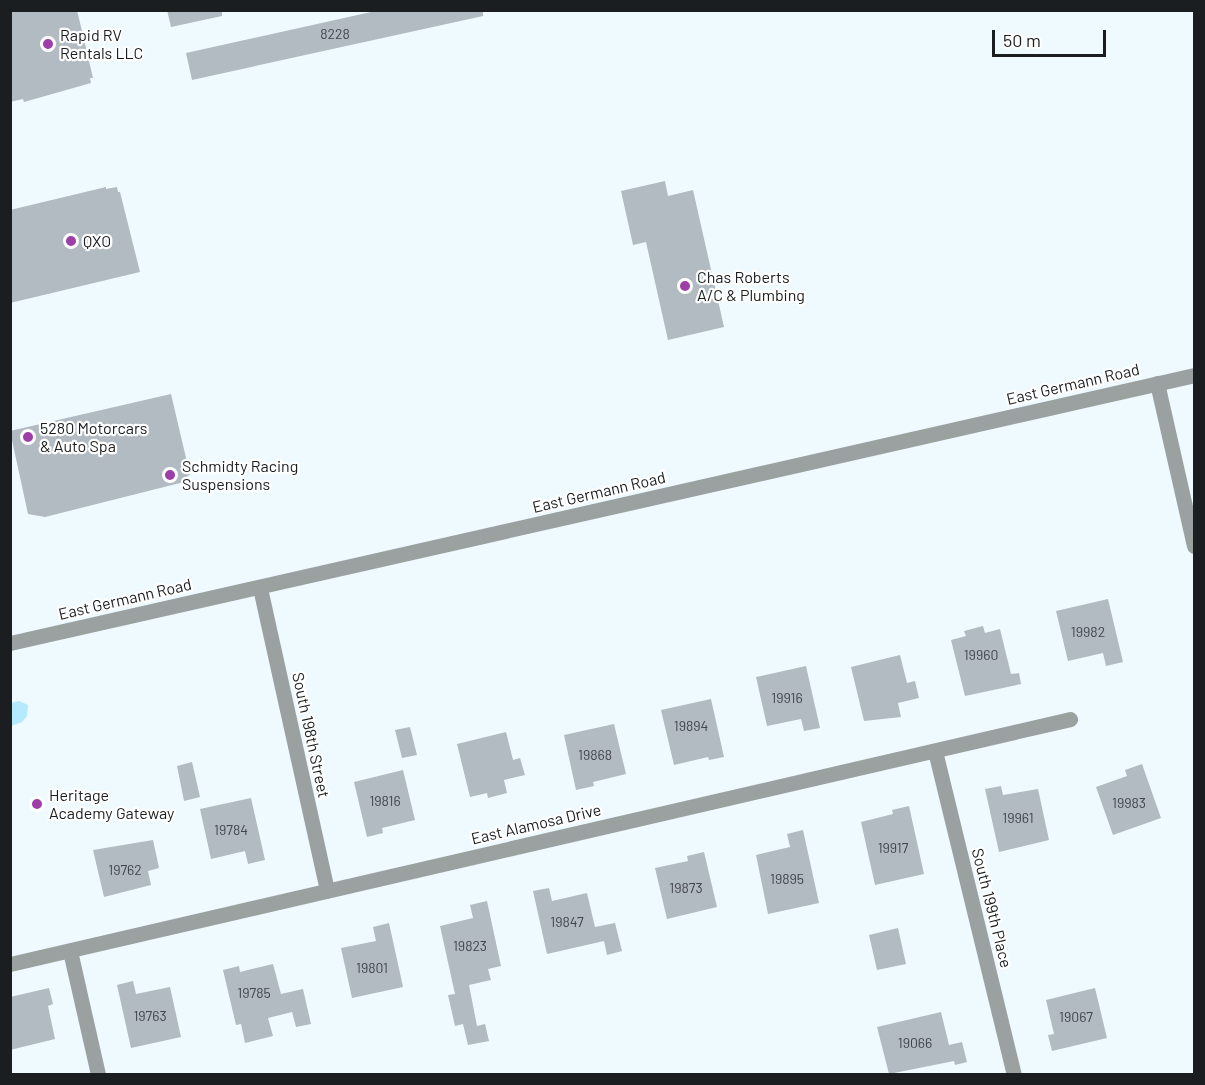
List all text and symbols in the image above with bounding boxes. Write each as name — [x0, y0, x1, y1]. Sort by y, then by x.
scale bar — [995, 18, 1109, 56]
place label: Rapid RV Rentals LLC — [60, 25, 143, 63]
house number: 8228 — [320, 26, 350, 42]
text: 50 m — [1003, 29, 1041, 51]
marker: Rapid RV Rentals LLC — [41, 37, 55, 51]
place label: QXO — [83, 231, 111, 251]
marker: QXO — [64, 234, 78, 248]
place label: Chas Roberts A/C & Plumbing — [697, 267, 805, 305]
marker: Chas Roberts A/C & Plumbing — [678, 279, 692, 293]
street label: East Germann Road — [1005, 359, 1141, 409]
place label: 5280 Motorcars & Auto Spa — [40, 418, 147, 456]
marker: 5280 Motorcars & Auto Spa — [21, 430, 35, 444]
place label: Schmidty Racing Suspensions — [182, 456, 298, 494]
street label: East Germann Road — [531, 467, 667, 517]
marker: Schmidty Racing Suspensions — [163, 468, 177, 482]
street label: East Germann Road — [57, 574, 193, 624]
house number: 19982 — [1071, 624, 1105, 640]
house number: 19960 — [964, 647, 998, 663]
street label: South 198th Street — [288, 670, 334, 800]
house number: 19916 — [771, 690, 803, 706]
house number: 19894 — [674, 718, 708, 734]
house number: 19868 — [578, 747, 612, 763]
place label: Heritage Academy Gateway — [49, 785, 174, 823]
house number: 19816 — [369, 793, 401, 809]
house number: 19983 — [1112, 795, 1146, 811]
marker: Heritage Academy Gateway — [30, 797, 44, 811]
street label: East Alamosa Drive — [469, 800, 603, 848]
house number: 19961 — [1002, 810, 1034, 826]
house number: 19784 — [214, 822, 248, 838]
house number: 19917 — [878, 840, 908, 856]
street label: South 199th Place — [968, 846, 1016, 970]
house number: 19762 — [108, 862, 142, 878]
house number: 19895 — [770, 871, 804, 887]
house number: 19873 — [669, 880, 703, 896]
house number: 19847 — [550, 914, 584, 930]
house number: 19823 — [453, 938, 487, 954]
house number: 19801 — [356, 960, 388, 976]
house number: 19785 — [237, 985, 271, 1001]
house number: 19763 — [133, 1008, 167, 1024]
house number: 19067 — [1059, 1009, 1093, 1025]
house number: 19066 — [898, 1035, 932, 1051]

